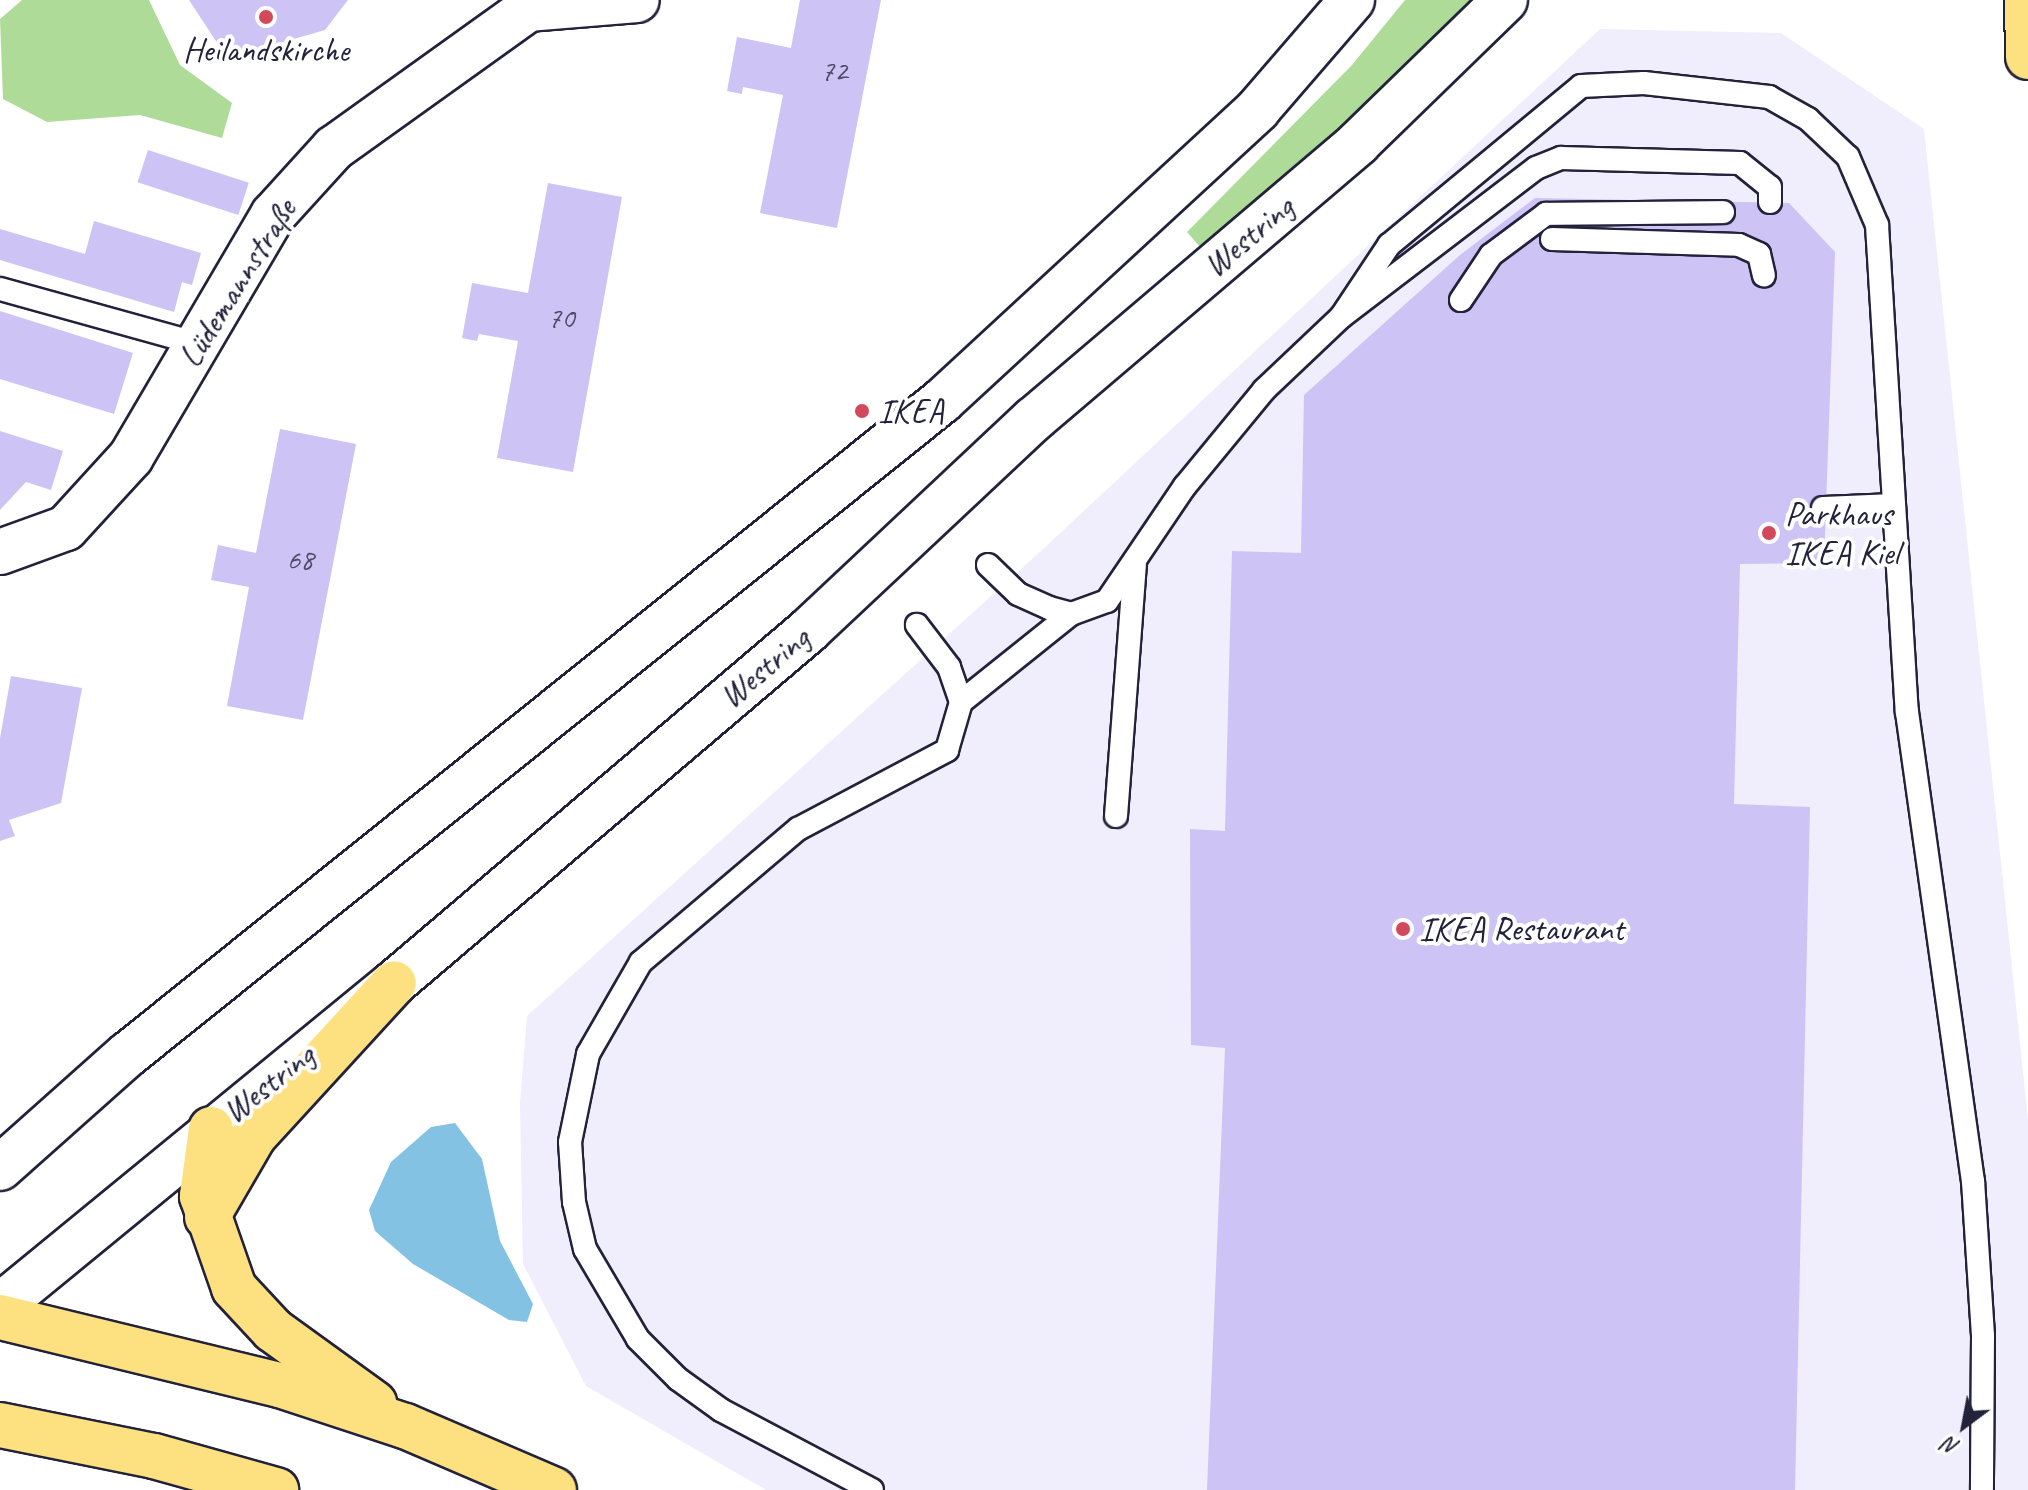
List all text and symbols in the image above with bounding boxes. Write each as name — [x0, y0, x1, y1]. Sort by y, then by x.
marker: Heilandskirche — [257, 8, 275, 26]
place label: Heilandskirche — [183, 30, 349, 70]
house number: 72 — [821, 52, 847, 88]
street label: Westring — [1195, 187, 1301, 285]
street label: Lüdemannstraße — [169, 192, 305, 374]
house number: 70 — [548, 299, 574, 335]
place label: IKEA — [878, 391, 944, 431]
marker: IKEA — [853, 402, 871, 420]
place label: Parkhaus IKEA Kiel — [1785, 493, 1900, 572]
marker: Parkhaus IKEA Kiel — [1760, 524, 1778, 542]
house number: 68 — [287, 541, 313, 577]
street label: Westring — [711, 618, 817, 716]
place label: IKEA Restaurant — [1419, 909, 1625, 949]
marker: IKEA Restaurant — [1394, 920, 1412, 938]
street label: Westring — [214, 1035, 322, 1131]
north arrow — [1924, 1386, 2004, 1466]
text: N — [1938, 1431, 1964, 1462]

